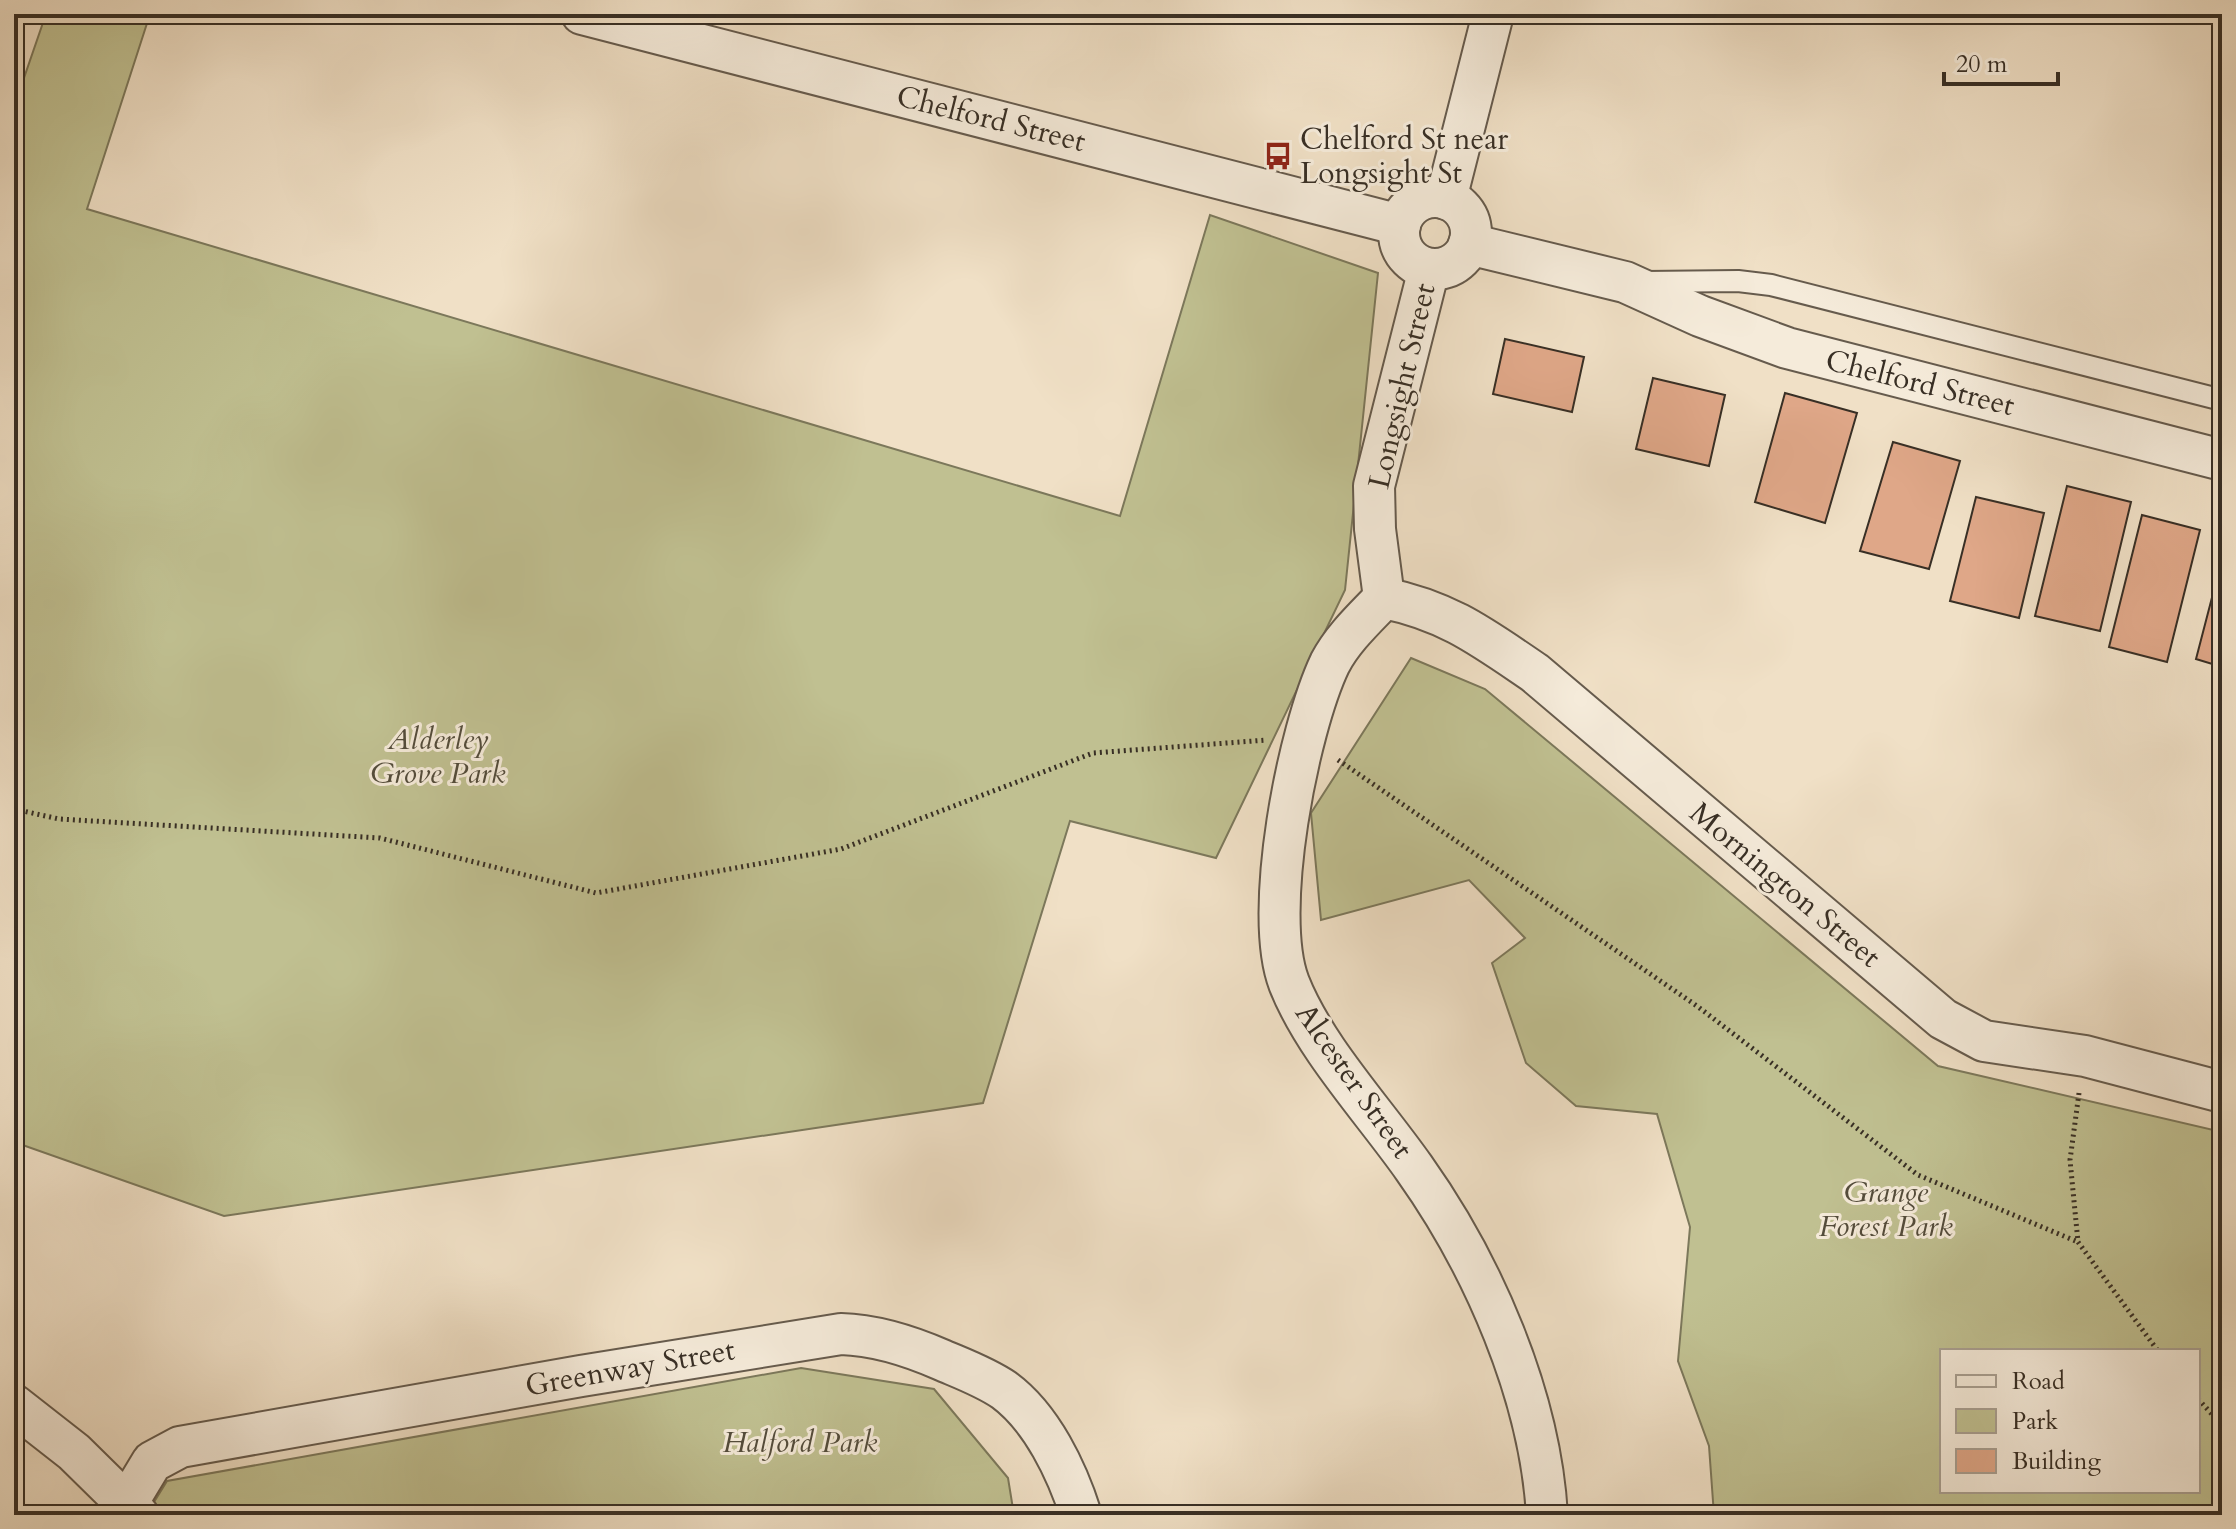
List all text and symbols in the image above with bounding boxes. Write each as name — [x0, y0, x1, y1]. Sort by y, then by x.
scale bar — [1944, 36, 2058, 86]
text: 20 m — [1956, 48, 2008, 81]
street label: Chelford Street — [892, 76, 1090, 162]
place label: Chelford St near Longsight St — [1300, 119, 1508, 194]
bus stop icon: Chelford St near Longsight St — [1263, 141, 1293, 171]
street label: Longsight Street — [1358, 279, 1446, 493]
street label: Chelford Street — [1821, 340, 2019, 426]
park label: Alderley Grove Park — [370, 719, 506, 794]
street label: Mornington Street — [1681, 793, 1890, 977]
street label: Alcester Street — [1285, 995, 1423, 1167]
park label: Grange Forest Park — [1819, 1172, 1953, 1247]
street label: Greenway Street — [522, 1329, 738, 1407]
legend — [1940, 1349, 2200, 1493]
text: Road — [2012, 1365, 2065, 1398]
text: Park — [2012, 1405, 2058, 1438]
park label: Halford Park — [723, 1422, 878, 1463]
text: Building — [2012, 1445, 2102, 1478]

